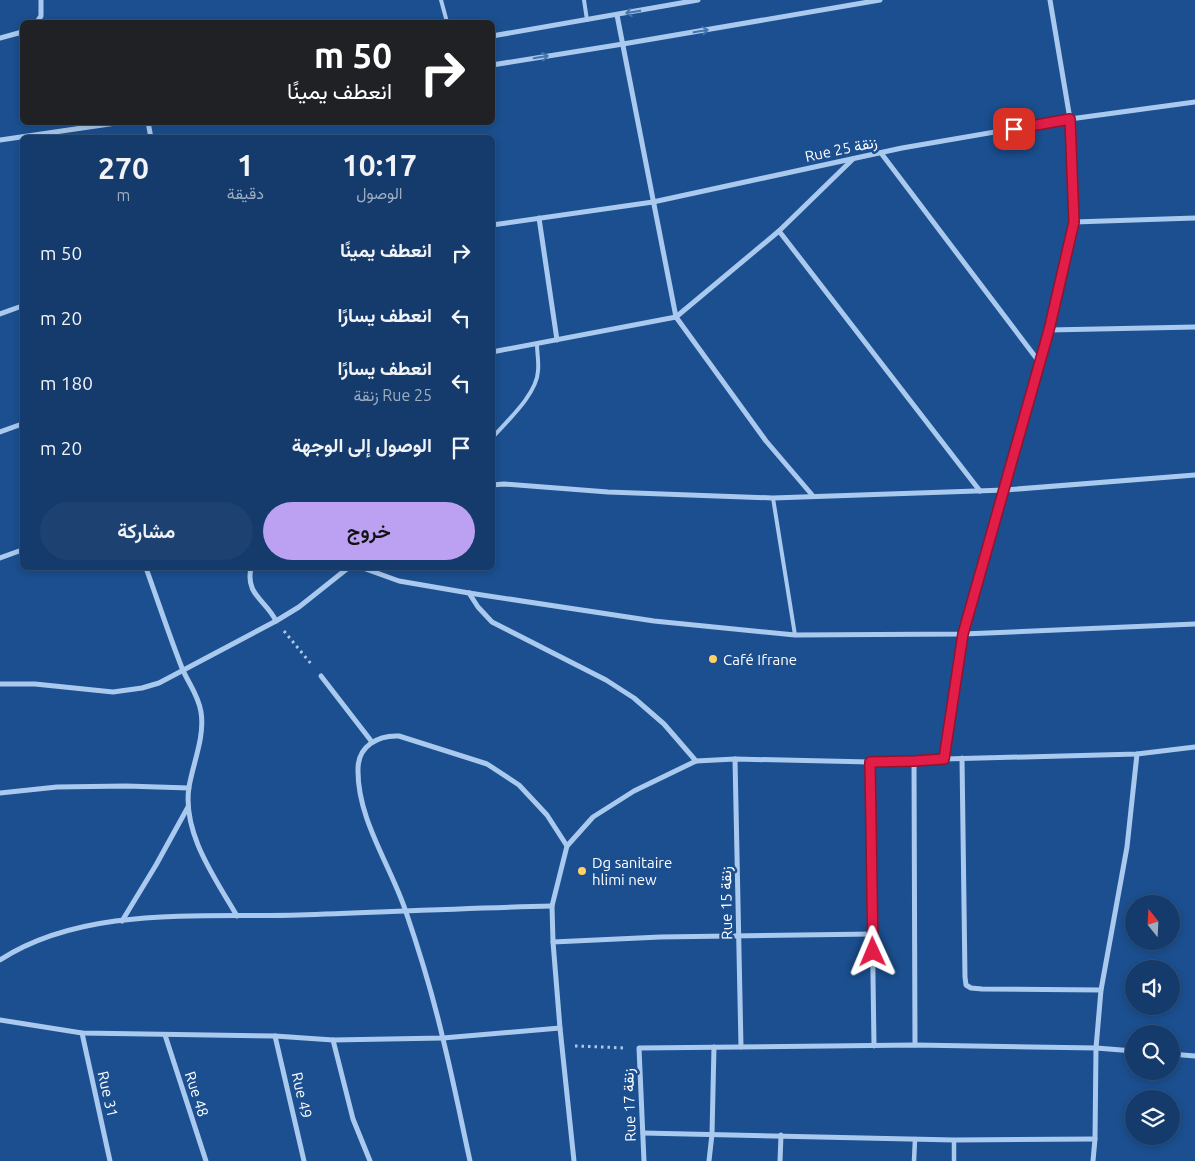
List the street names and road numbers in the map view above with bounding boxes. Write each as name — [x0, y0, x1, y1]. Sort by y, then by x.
street label: Rue 25 زنقة — [803, 133, 879, 166]
street label: Rue 15 زنقة — [717, 866, 736, 940]
street label: Rue 17 زنقة — [619, 1068, 640, 1142]
street label: Rue 31 — [94, 1069, 122, 1119]
street label: Rue 48 — [182, 1069, 212, 1119]
street label: Rue 49 — [288, 1070, 316, 1120]

